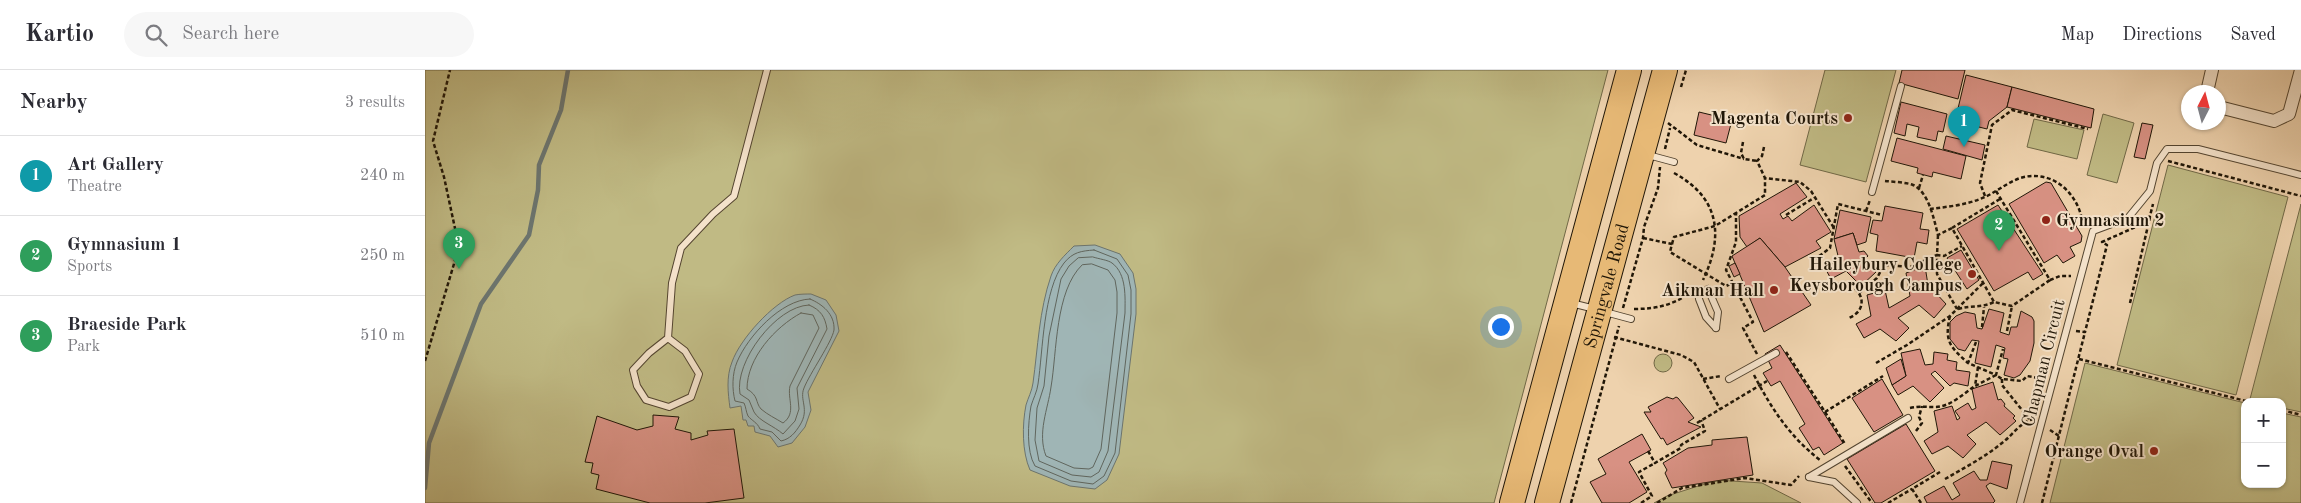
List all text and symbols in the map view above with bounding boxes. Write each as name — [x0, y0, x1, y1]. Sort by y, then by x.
search box — [124, 12, 474, 57]
icon: search — [142, 21, 170, 49]
text: Kartio — [25, 23, 94, 47]
text: Search here — [182, 25, 279, 44]
text: Map — [2061, 26, 2094, 44]
text: Directions — [2122, 26, 2202, 44]
text: Saved — [2230, 26, 2276, 44]
north arrow — [2181, 85, 2226, 130]
text: Nearby — [20, 92, 88, 113]
text: 3 results — [345, 95, 405, 111]
pin: 1 — [1948, 106, 1980, 147]
place label: Magenta Courts — [1711, 110, 1838, 128]
marker: Magenta Courts — [1842, 112, 1854, 124]
text: Art Gallery — [67, 156, 164, 175]
text: 1 — [31, 168, 41, 184]
text: 240 m — [360, 168, 405, 184]
text: Theatre — [67, 179, 122, 195]
pin: 2 — [1983, 210, 2015, 251]
place label: Gymnasium 2 — [2056, 212, 2165, 230]
marker: Gymnasium 2 — [2040, 214, 2052, 226]
street label: Springvale Road — [1582, 222, 1633, 351]
pin: 3 — [443, 228, 475, 269]
text: Gymnasium 1 — [67, 236, 182, 255]
text: 2 — [31, 248, 41, 264]
text: 250 m — [360, 248, 405, 264]
place label: Haileybury College Keysborough Campus — [1789, 256, 1962, 295]
text: Sports — [67, 259, 112, 275]
marker: Haileybury College Keysborough Campus — [1966, 268, 1978, 280]
place label: Aikman Hall — [1661, 282, 1764, 300]
marker: Aikman Hall — [1768, 284, 1780, 296]
street label: Chapman Circuit — [2019, 298, 2069, 429]
your location — [1488, 314, 1514, 340]
text: Braeside Park — [67, 316, 187, 335]
text: 3 — [31, 328, 41, 344]
text: 510 m — [360, 328, 405, 344]
text: Park — [67, 339, 100, 355]
map controls — [2241, 398, 2286, 488]
button: + — [2241, 398, 2286, 443]
place label: Orange Oval — [2044, 443, 2144, 461]
button: − — [2241, 443, 2286, 488]
marker: Orange Oval — [2148, 445, 2160, 457]

